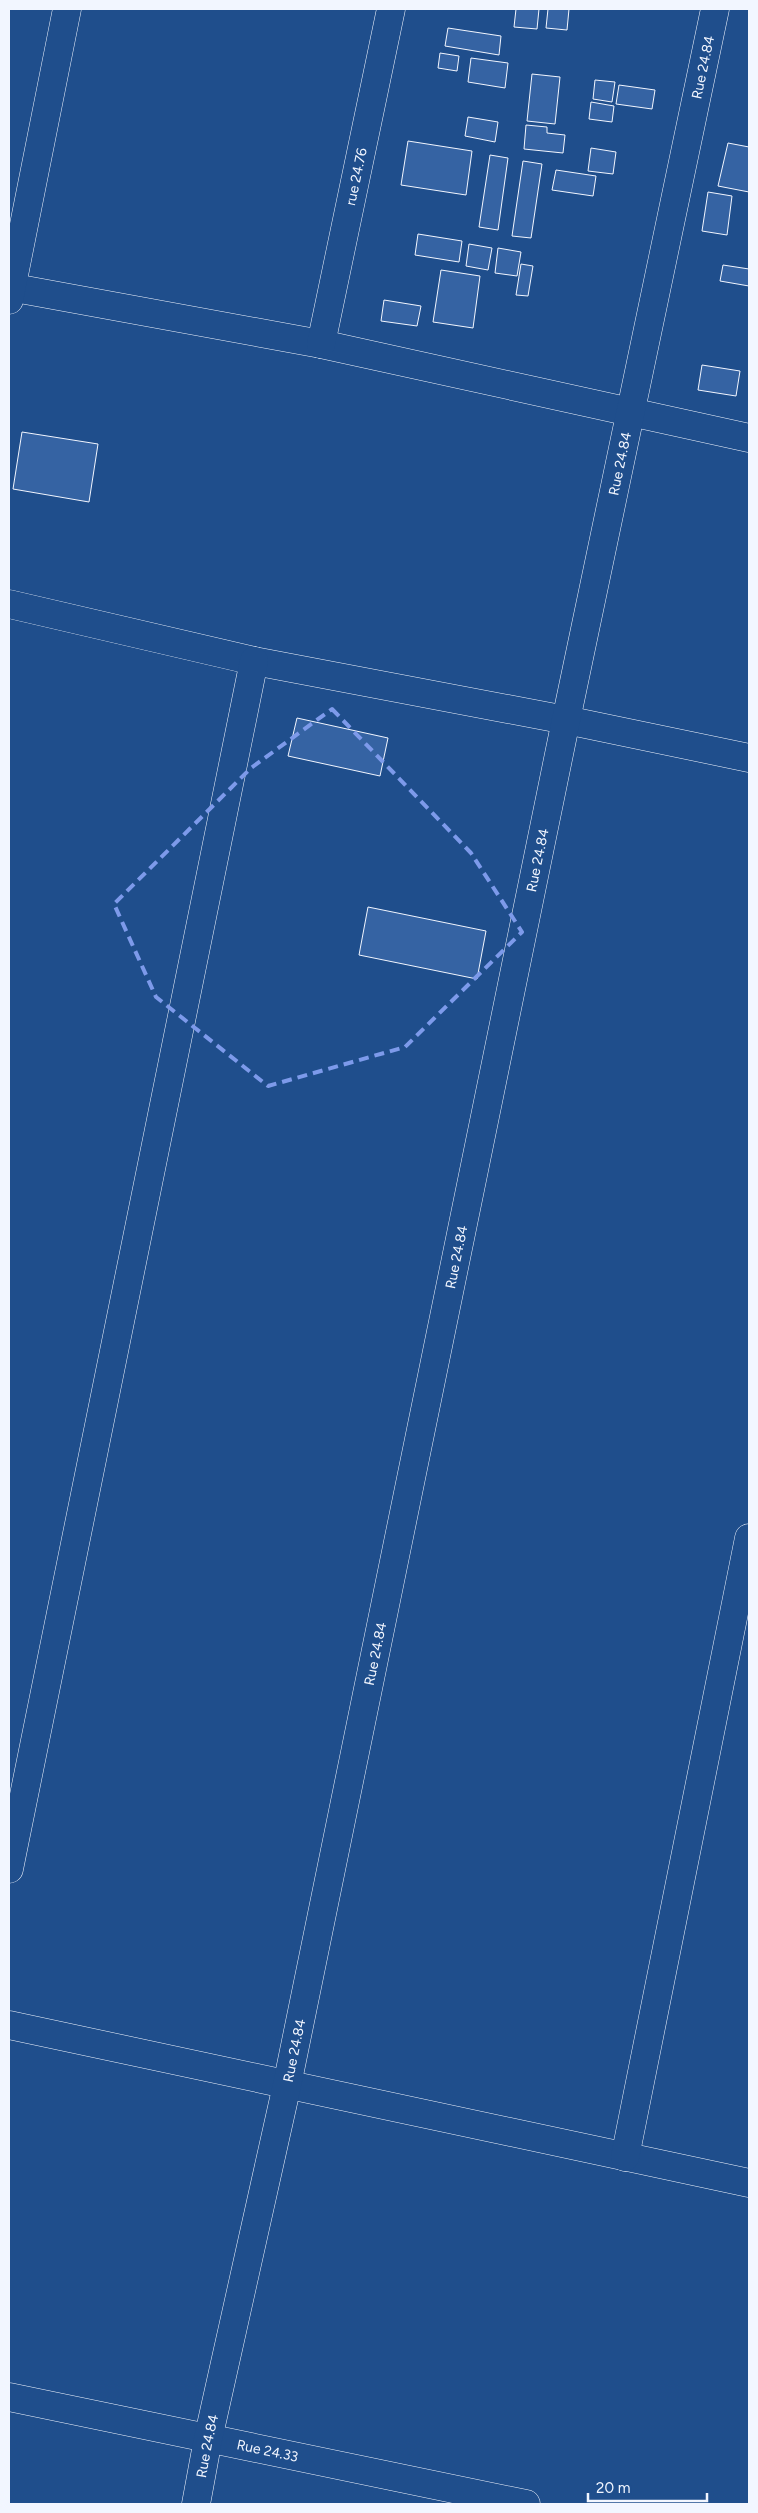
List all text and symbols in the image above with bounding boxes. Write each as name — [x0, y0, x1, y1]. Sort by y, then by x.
street label: Rue 24.84 — [688, 34, 718, 101]
street label: rue 24.76 — [342, 146, 371, 207]
street label: Rue 24.84 — [605, 430, 635, 497]
street label: Rue 24.84 — [523, 827, 553, 894]
street label: Rue 24.84 — [442, 1223, 472, 1290]
street label: Rue 24.84 — [361, 1620, 390, 1687]
street label: Rue 24.84 — [280, 2017, 309, 2084]
street label: Rue 24.84 — [193, 2412, 222, 2479]
street label: Rue 24.33 — [235, 2436, 300, 2466]
scale bar — [588, 2470, 707, 2502]
text: 20 m — [596, 2479, 630, 2497]

